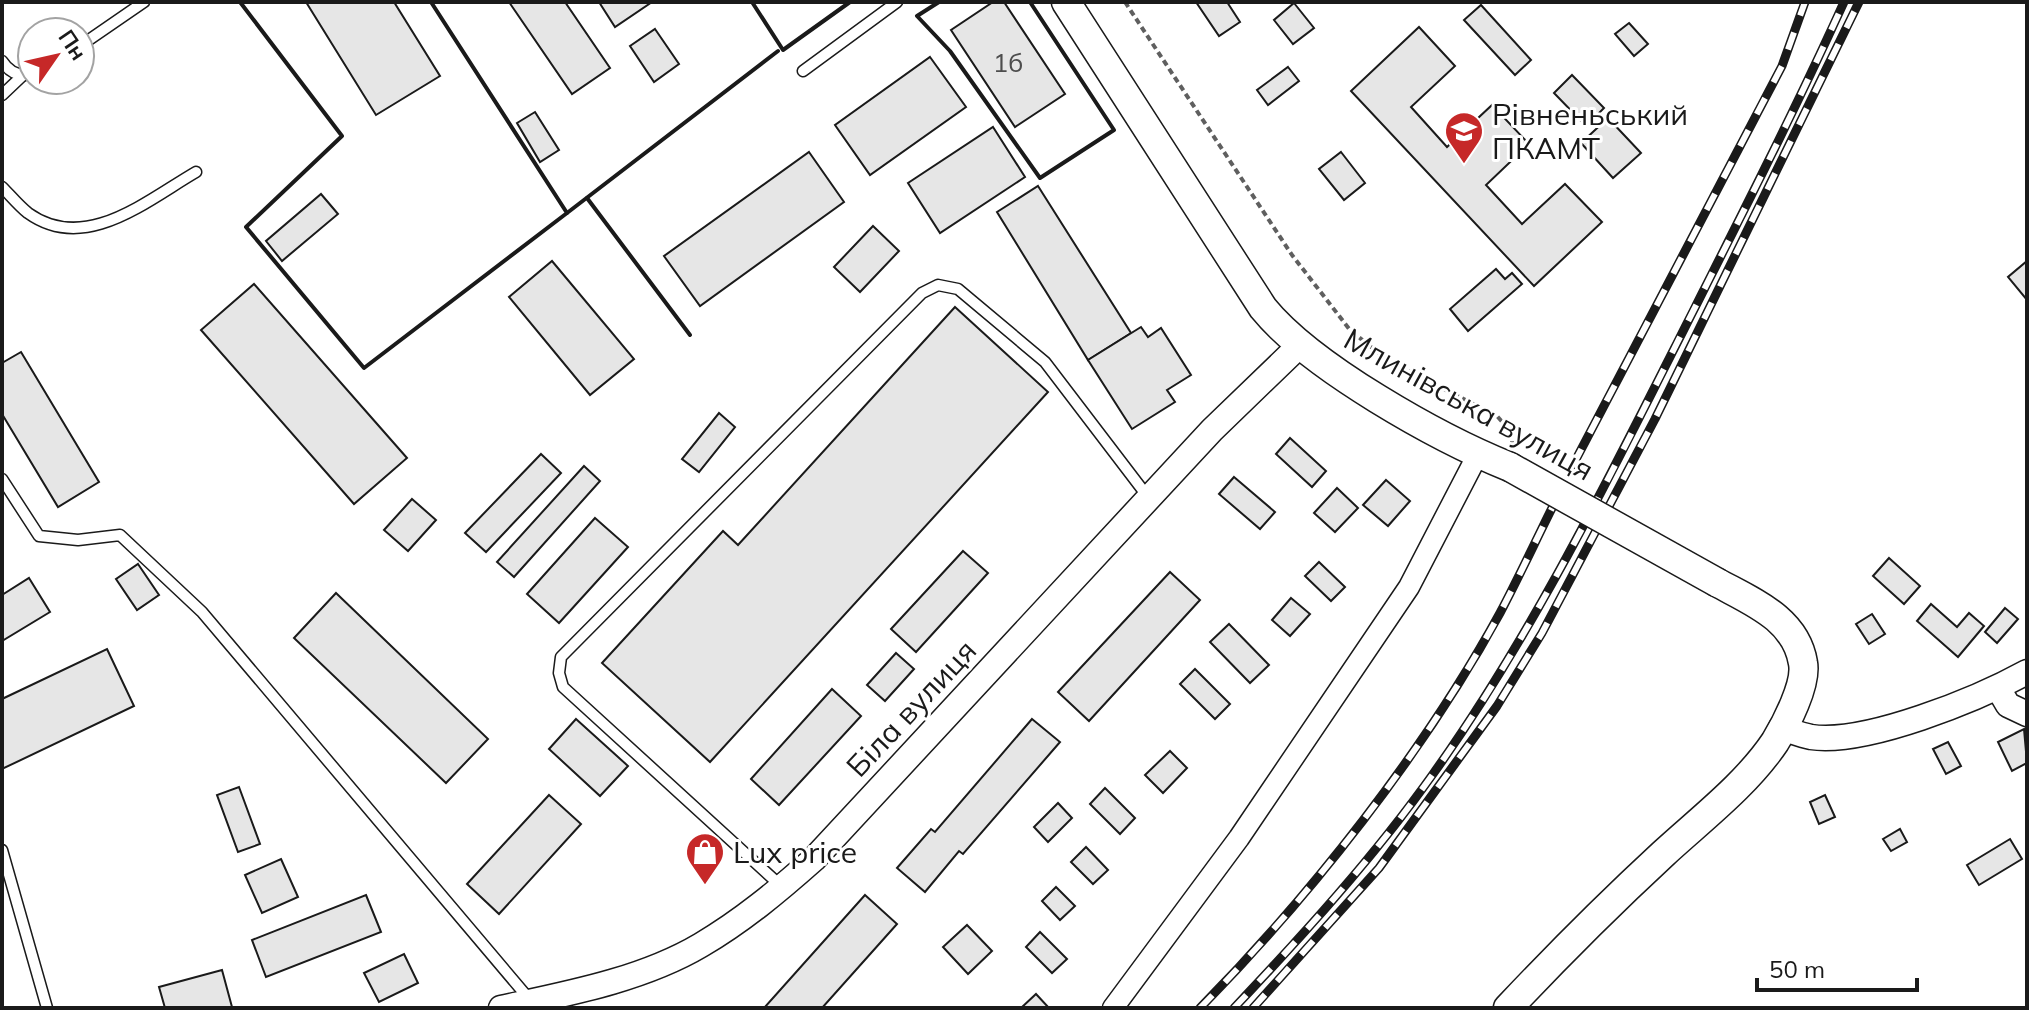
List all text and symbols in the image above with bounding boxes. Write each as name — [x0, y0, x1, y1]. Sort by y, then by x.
north arrow — [16, 16, 96, 96]
text: Пн — [52, 24, 93, 65]
house number: 1б — [993, 46, 1023, 79]
place label: Рівненьський ПКАМТ — [1492, 95, 1688, 167]
school or university icon: Рівненьський ПКАМТ — [1443, 110, 1485, 165]
street label: Млинівська вулиця — [1338, 320, 1600, 488]
street label: Біла вулиця — [838, 631, 984, 785]
shop icon: Lux price — [684, 831, 726, 886]
place label: Lux price — [733, 833, 857, 871]
scale bar — [1757, 942, 1917, 992]
text: 50 m — [1769, 954, 1825, 984]

